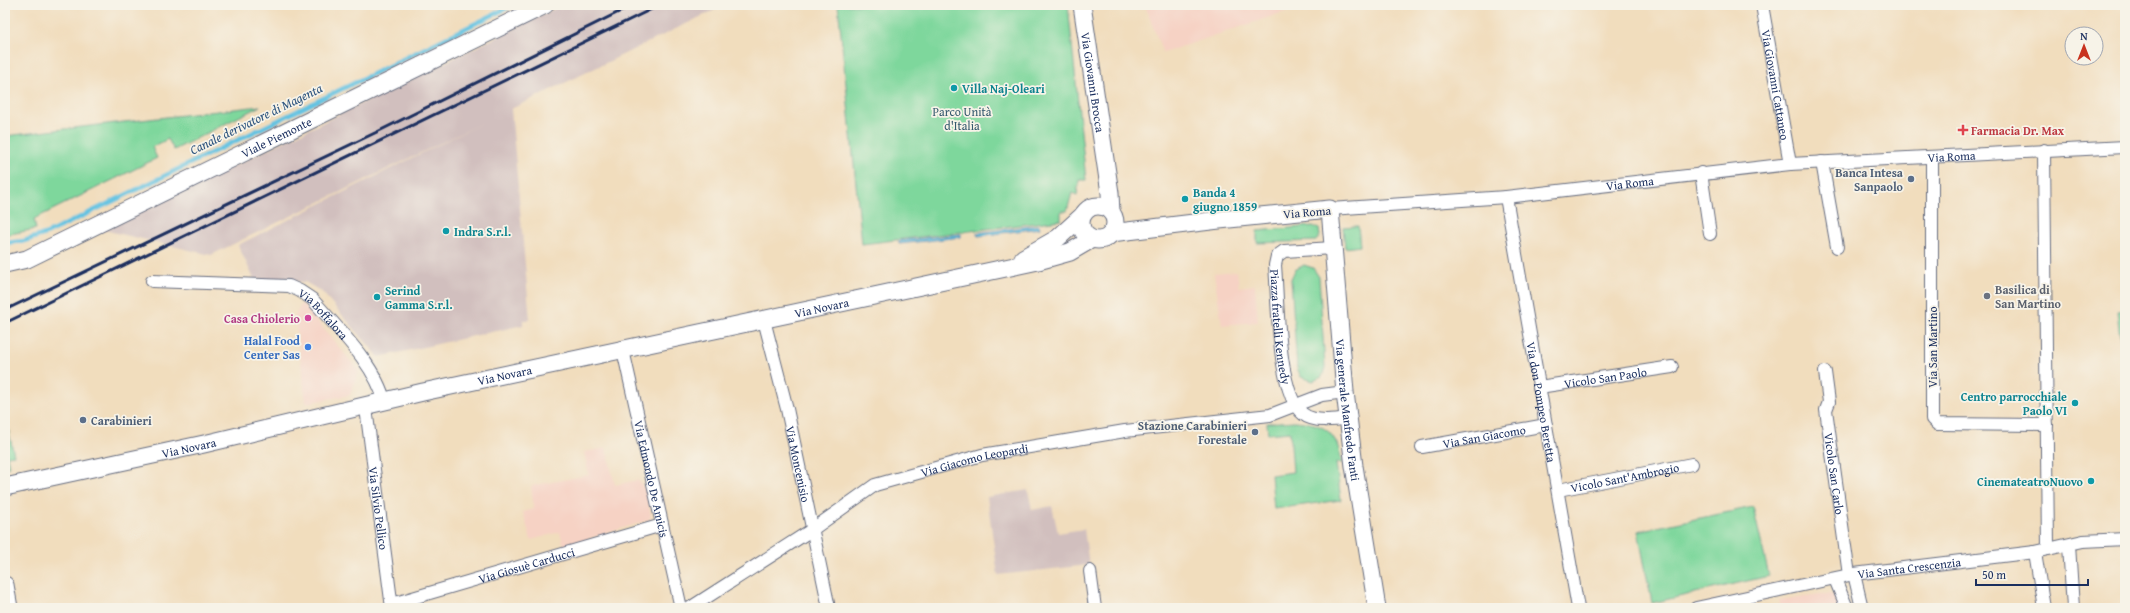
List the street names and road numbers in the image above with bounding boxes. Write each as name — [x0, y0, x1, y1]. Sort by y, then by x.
street label: Via Giovanni Cattaneo — [1758, 28, 1794, 141]
street label: Via Giovanni Brocca — [1078, 31, 1109, 134]
street label: Viale Piemonte — [238, 112, 315, 161]
street label: Via Roma — [1927, 146, 1976, 166]
street label: Via Roma — [1605, 171, 1655, 194]
street label: Via Roma — [1282, 201, 1332, 223]
street label: Piazza fratelli Kennedy — [1267, 269, 1295, 386]
street label: Via Boffalora — [295, 284, 353, 343]
street label: Via Novara — [793, 293, 850, 321]
street label: Via San Martino — [1924, 306, 1941, 388]
street label: Via generale Manfredo Fanti — [1332, 338, 1365, 483]
street label: Via don Pompeo Beretta — [1523, 340, 1561, 464]
street label: Via Novara — [476, 361, 534, 389]
street label: Vicolo San Paolo — [1563, 362, 1648, 392]
street label: Via Edmondo De Amicis — [631, 419, 673, 539]
street label: Via San Giacomo — [1441, 420, 1527, 452]
street label: Via Moncenisio — [782, 424, 815, 504]
street label: Vicolo San Carlo — [1821, 432, 1849, 516]
street label: Via Novara — [160, 433, 218, 461]
street label: Via Giacomo Leopardi — [919, 439, 1030, 480]
street label: Vicolo Sant'Ambrogio — [1569, 458, 1680, 496]
street label: Via Silvio Pellico — [365, 465, 393, 551]
street label: Via Giosuè Carducci — [476, 542, 577, 587]
street label: Via Santa Crescenzia — [1856, 553, 1962, 582]

